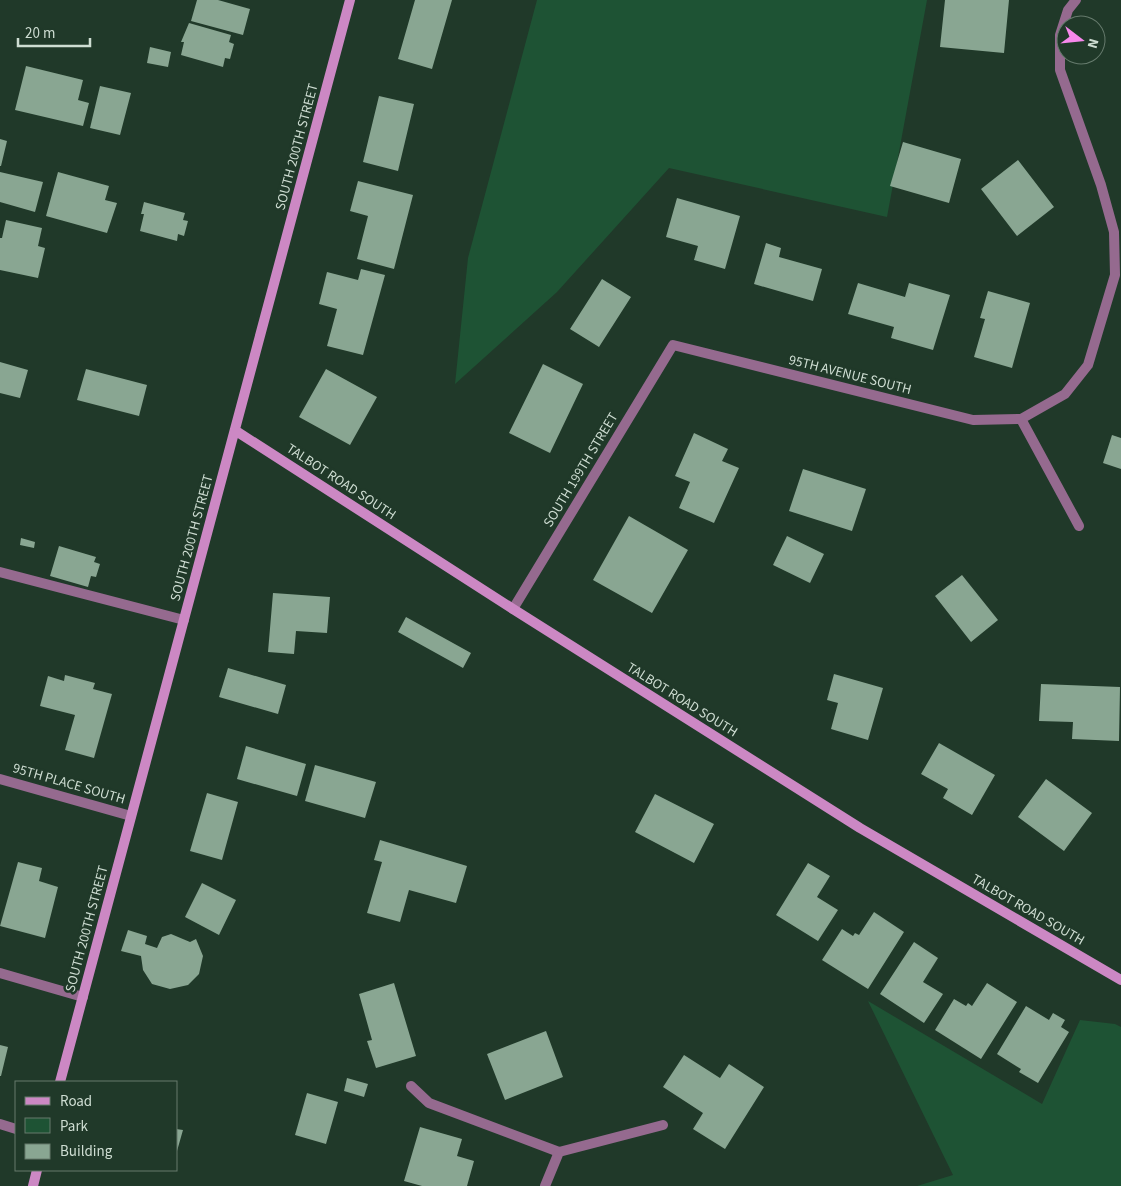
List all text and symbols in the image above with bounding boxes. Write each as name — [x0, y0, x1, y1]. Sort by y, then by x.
scale bar — [18, 15, 90, 47]
north arrow — [1056, 15, 1106, 65]
text: 20 m — [25, 23, 55, 44]
text: N — [1082, 36, 1103, 51]
street label: SOUTH 200TH STREET — [270, 81, 324, 213]
street label: 95TH AVENUE SOUTH — [786, 350, 914, 400]
street label: SOUTH 199TH STREET — [539, 409, 623, 531]
street label: TALBOT ROAD SOUTH — [282, 439, 400, 525]
street label: SOUTH 200TH STREET — [165, 472, 219, 604]
street label: TALBOT ROAD SOUTH — [623, 658, 741, 742]
street label: 95TH PLACE SOUTH — [10, 758, 128, 810]
street label: SOUTH 200TH STREET — [60, 863, 114, 995]
street label: TALBOT ROAD SOUTH — [968, 869, 1088, 951]
legend — [15, 1081, 178, 1171]
text: Road — [60, 1091, 92, 1112]
text: Park — [60, 1116, 89, 1137]
text: Building — [60, 1141, 113, 1162]

